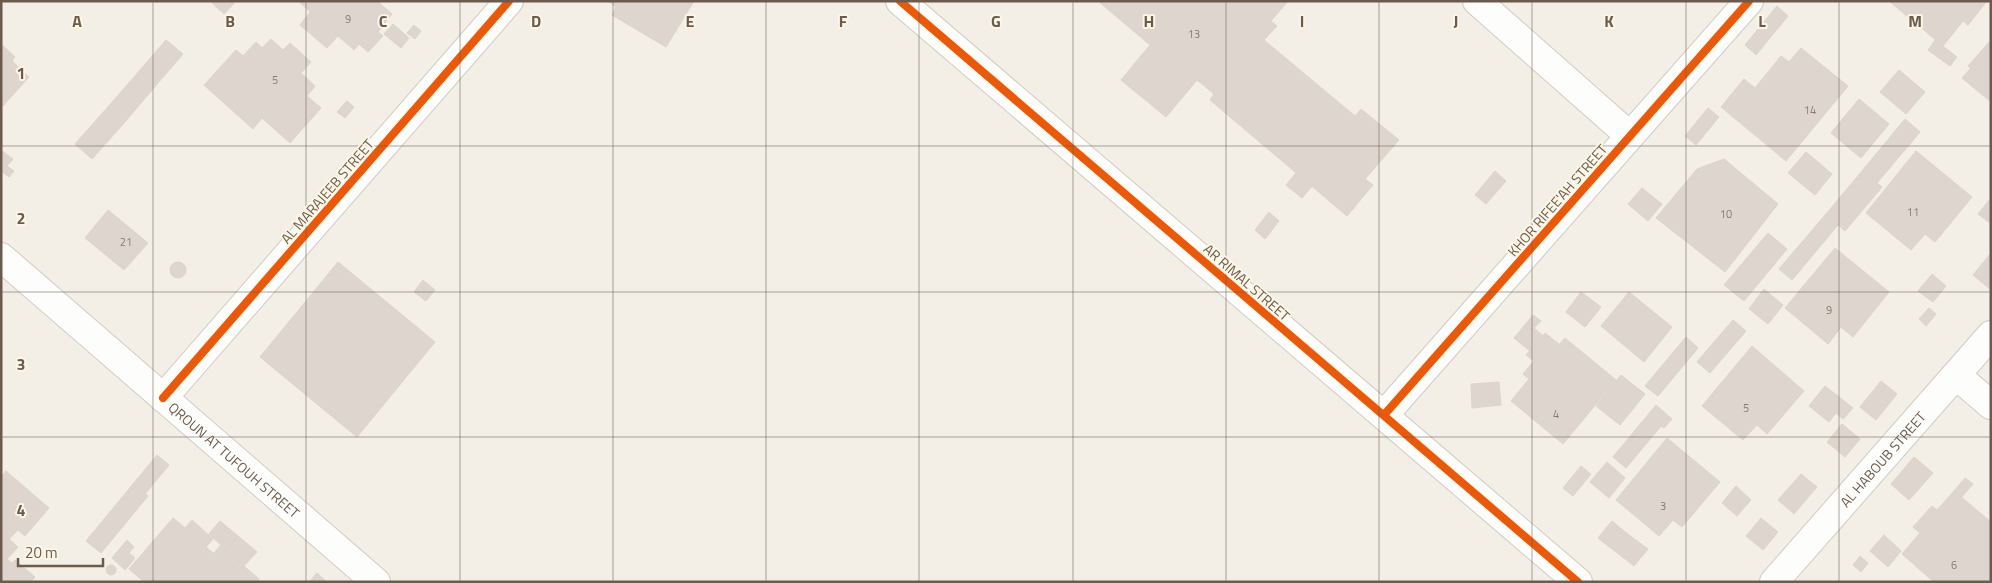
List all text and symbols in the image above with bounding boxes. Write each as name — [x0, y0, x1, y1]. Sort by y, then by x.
text: A — [72, 9, 82, 33]
text: B — [225, 9, 235, 33]
text: C — [379, 9, 388, 33]
text: D — [531, 9, 541, 33]
text: E — [686, 9, 695, 33]
text: F — [839, 9, 848, 33]
text: G — [991, 9, 1001, 33]
text: H — [1144, 9, 1154, 33]
text: I — [1300, 9, 1304, 33]
text: J — [1454, 9, 1458, 33]
text: K — [1604, 9, 1614, 33]
text: L — [1758, 9, 1766, 33]
text: M — [1908, 9, 1922, 33]
house number: 9 — [345, 11, 351, 27]
house number: 13 — [1188, 26, 1200, 42]
text: 1 — [17, 61, 25, 85]
house number: 5 — [272, 72, 278, 88]
house number: 14 — [1804, 102, 1816, 118]
street label: AL MARAJEEB STREET — [276, 134, 379, 248]
street label: KHOR RIFEE'AH STREET — [1502, 139, 1612, 261]
house number: 11 — [1907, 204, 1919, 220]
text: 2 — [17, 206, 25, 230]
house number: 10 — [1720, 206, 1732, 222]
house number: 21 — [120, 234, 132, 250]
street label: AR RIMAL STREET — [1199, 239, 1295, 326]
house number: 9 — [1826, 302, 1832, 318]
text: 3 — [17, 352, 25, 376]
street label: QROUN AT TUFOUH STREET — [164, 396, 305, 523]
house number: 5 — [1743, 400, 1749, 416]
house number: 4 — [1553, 406, 1559, 422]
street label: AL HABOUB STREET — [1834, 406, 1930, 511]
text: 4 — [17, 498, 26, 522]
house number: 3 — [1660, 498, 1666, 514]
scale bar — [18, 536, 102, 568]
text: 20 m — [25, 541, 58, 564]
house number: 6 — [1951, 557, 1957, 573]

